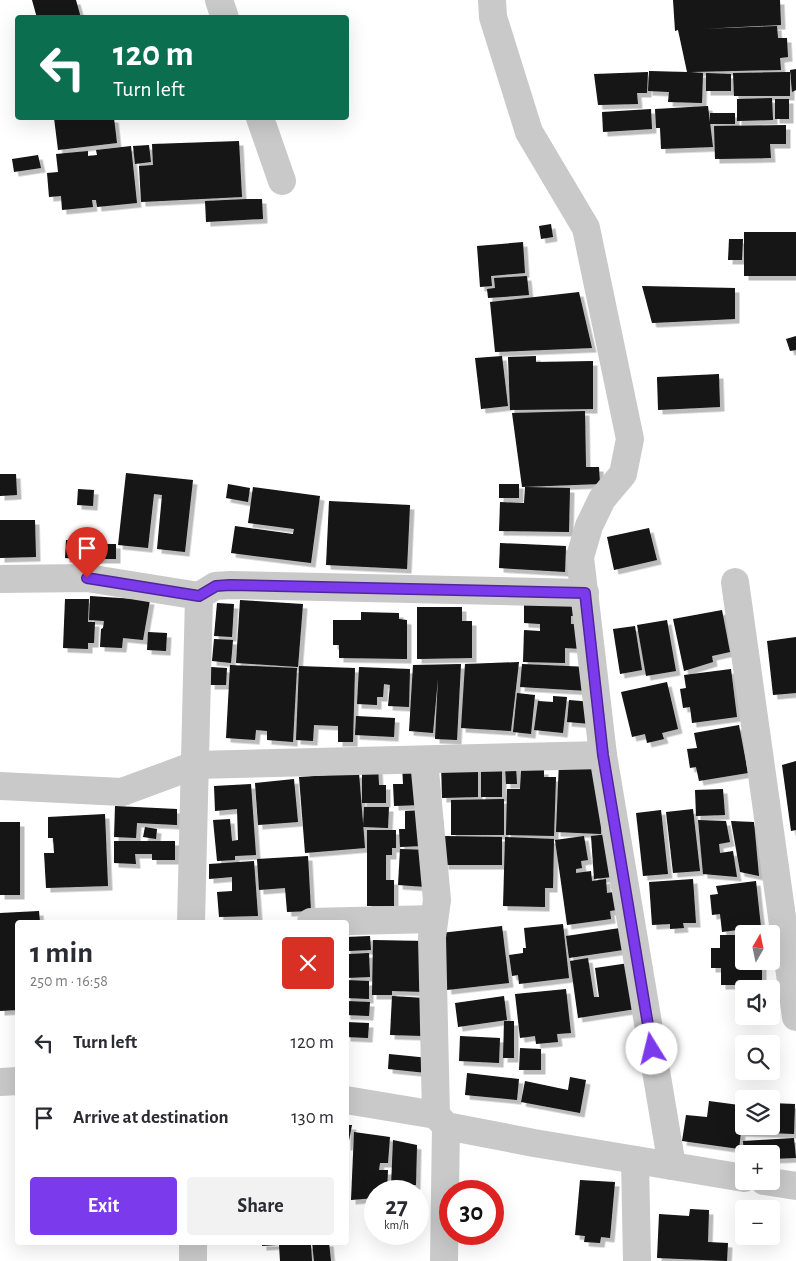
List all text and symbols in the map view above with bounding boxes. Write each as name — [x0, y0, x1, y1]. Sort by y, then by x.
icon: left — [30, 35, 95, 100]
text: 120 m — [113, 37, 194, 72]
text: Turn left — [113, 78, 185, 100]
pin — [66, 527, 108, 578]
icon: arrive — [73, 534, 101, 562]
north arrow — [735, 925, 780, 970]
map controls — [735, 925, 780, 1245]
button: close — [282, 937, 334, 989]
text: 1 min — [30, 938, 93, 968]
text: 250 m · 16:58 — [30, 973, 108, 989]
button: sound — [735, 980, 780, 1025]
position arrow — [625, 1022, 677, 1074]
icon: left — [30, 1029, 58, 1057]
text: Turn left — [73, 1033, 137, 1052]
text: 120 m — [290, 1033, 334, 1052]
button: search — [735, 1035, 780, 1080]
button: layers — [735, 1090, 780, 1135]
icon: arrive — [30, 1104, 58, 1132]
text: Arrive at destination — [73, 1108, 229, 1127]
text: 130 m — [291, 1108, 334, 1127]
button: + — [735, 1145, 780, 1190]
button: Exit — [30, 1177, 177, 1235]
button: Share — [187, 1177, 334, 1235]
speed limit sign: 30 — [439, 1180, 504, 1245]
text: 27 — [385, 1194, 408, 1219]
button: − — [735, 1200, 780, 1245]
text: km/h — [384, 1219, 409, 1231]

